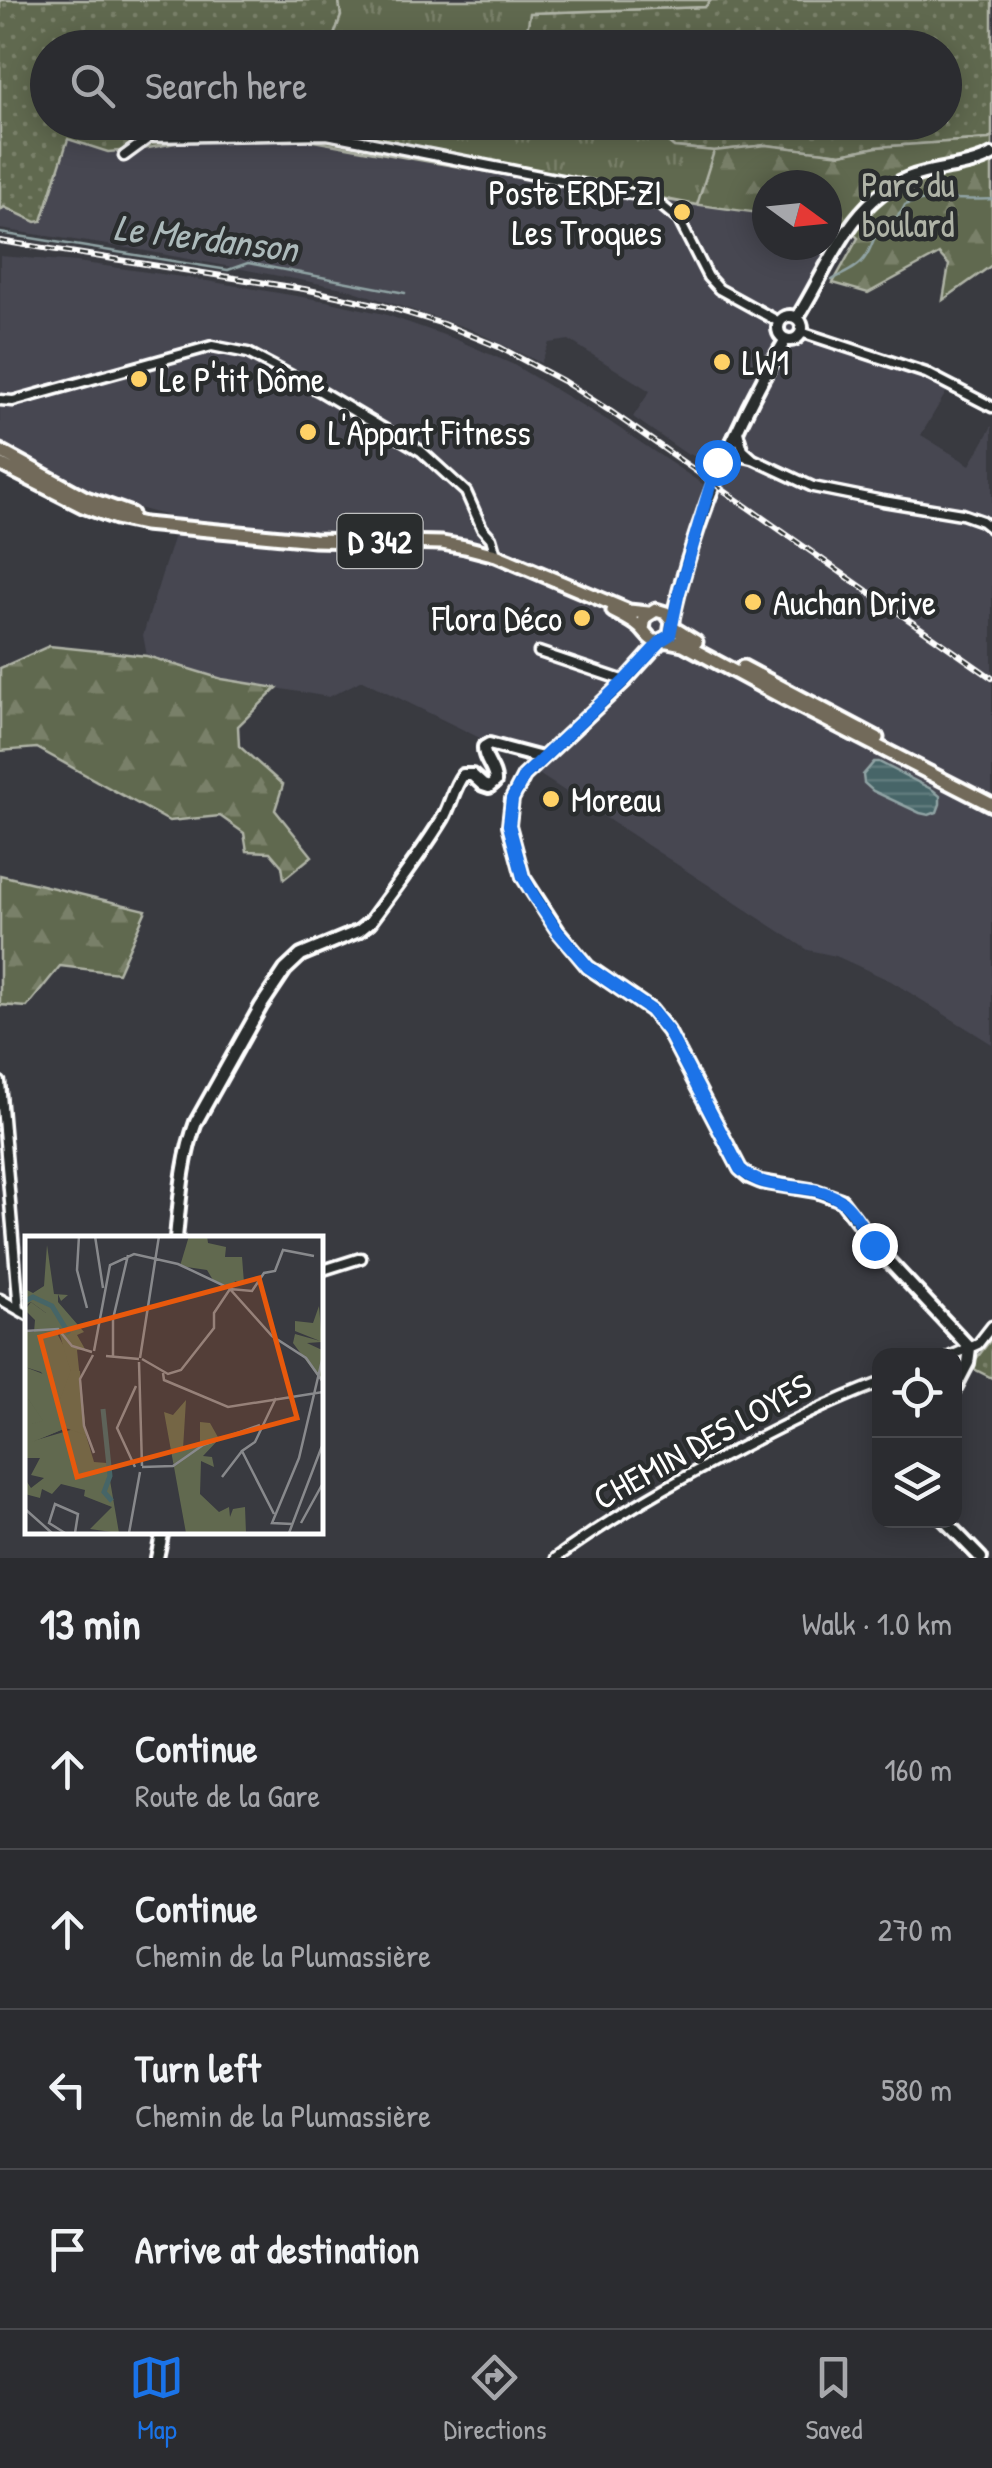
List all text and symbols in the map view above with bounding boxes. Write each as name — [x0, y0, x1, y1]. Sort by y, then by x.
search box — [30, 30, 962, 140]
icon: search — [65, 58, 120, 113]
text: Search here — [145, 59, 307, 111]
park label: Parc du boulard — [861, 161, 955, 248]
place label: Poste ERDF ZI Les Troques — [488, 169, 662, 256]
north arrow — [752, 170, 842, 260]
water label: Le Merdanson — [111, 200, 303, 274]
marker: Poste ERDF ZI Les Troques — [671, 201, 693, 223]
place label: LW1 — [742, 339, 789, 386]
marker: LW1 — [711, 351, 733, 373]
place label: Le P'tit Dôme — [159, 356, 325, 403]
marker: Le P'tit Dôme — [128, 368, 150, 390]
place label: L'Appart Fitness — [328, 409, 531, 456]
marker: L'Appart Fitness — [297, 421, 319, 443]
route start — [695, 440, 741, 486]
road number: D 342 — [338, 514, 422, 568]
place label: Auchan Drive — [773, 579, 936, 626]
marker: Auchan Drive — [742, 591, 764, 613]
place label: Flora Déco — [431, 595, 562, 642]
marker: Flora Déco — [571, 607, 593, 629]
place label: Moreau — [571, 776, 661, 823]
marker: Moreau — [540, 788, 562, 810]
route end — [852, 1223, 898, 1269]
inset map — [25, 1236, 322, 1533]
map controls — [872, 1348, 962, 1528]
button: locate — [872, 1348, 962, 1438]
street label: CHEMIN DES LOYES — [585, 1362, 819, 1520]
button: layers — [872, 1438, 962, 1528]
text: 13 min — [40, 1595, 141, 1652]
text: Walk · 1.0 km — [802, 1602, 952, 1645]
text: Continue — [135, 1722, 257, 1774]
icon: ahead — [40, 1742, 95, 1797]
text: 160 m — [884, 1748, 952, 1791]
text: Route de la Gare — [135, 1774, 320, 1817]
text: Continue — [135, 1882, 257, 1934]
icon: ahead — [40, 1902, 95, 1957]
text: 270 m — [878, 1908, 952, 1951]
text: Chemin de la Plumassière — [135, 1934, 431, 1977]
text: Turn left — [135, 2042, 260, 2094]
icon: left — [40, 2062, 95, 2117]
text: 580 m — [881, 2068, 952, 2111]
text: Chemin de la Plumassière — [135, 2094, 431, 2137]
icon: arrive — [40, 2222, 95, 2277]
text: Arrive at destination — [135, 2223, 419, 2275]
tab: Map — [129, 2350, 184, 2448]
tab: Directions — [443, 2350, 546, 2448]
tab: Saved — [805, 2350, 863, 2448]

